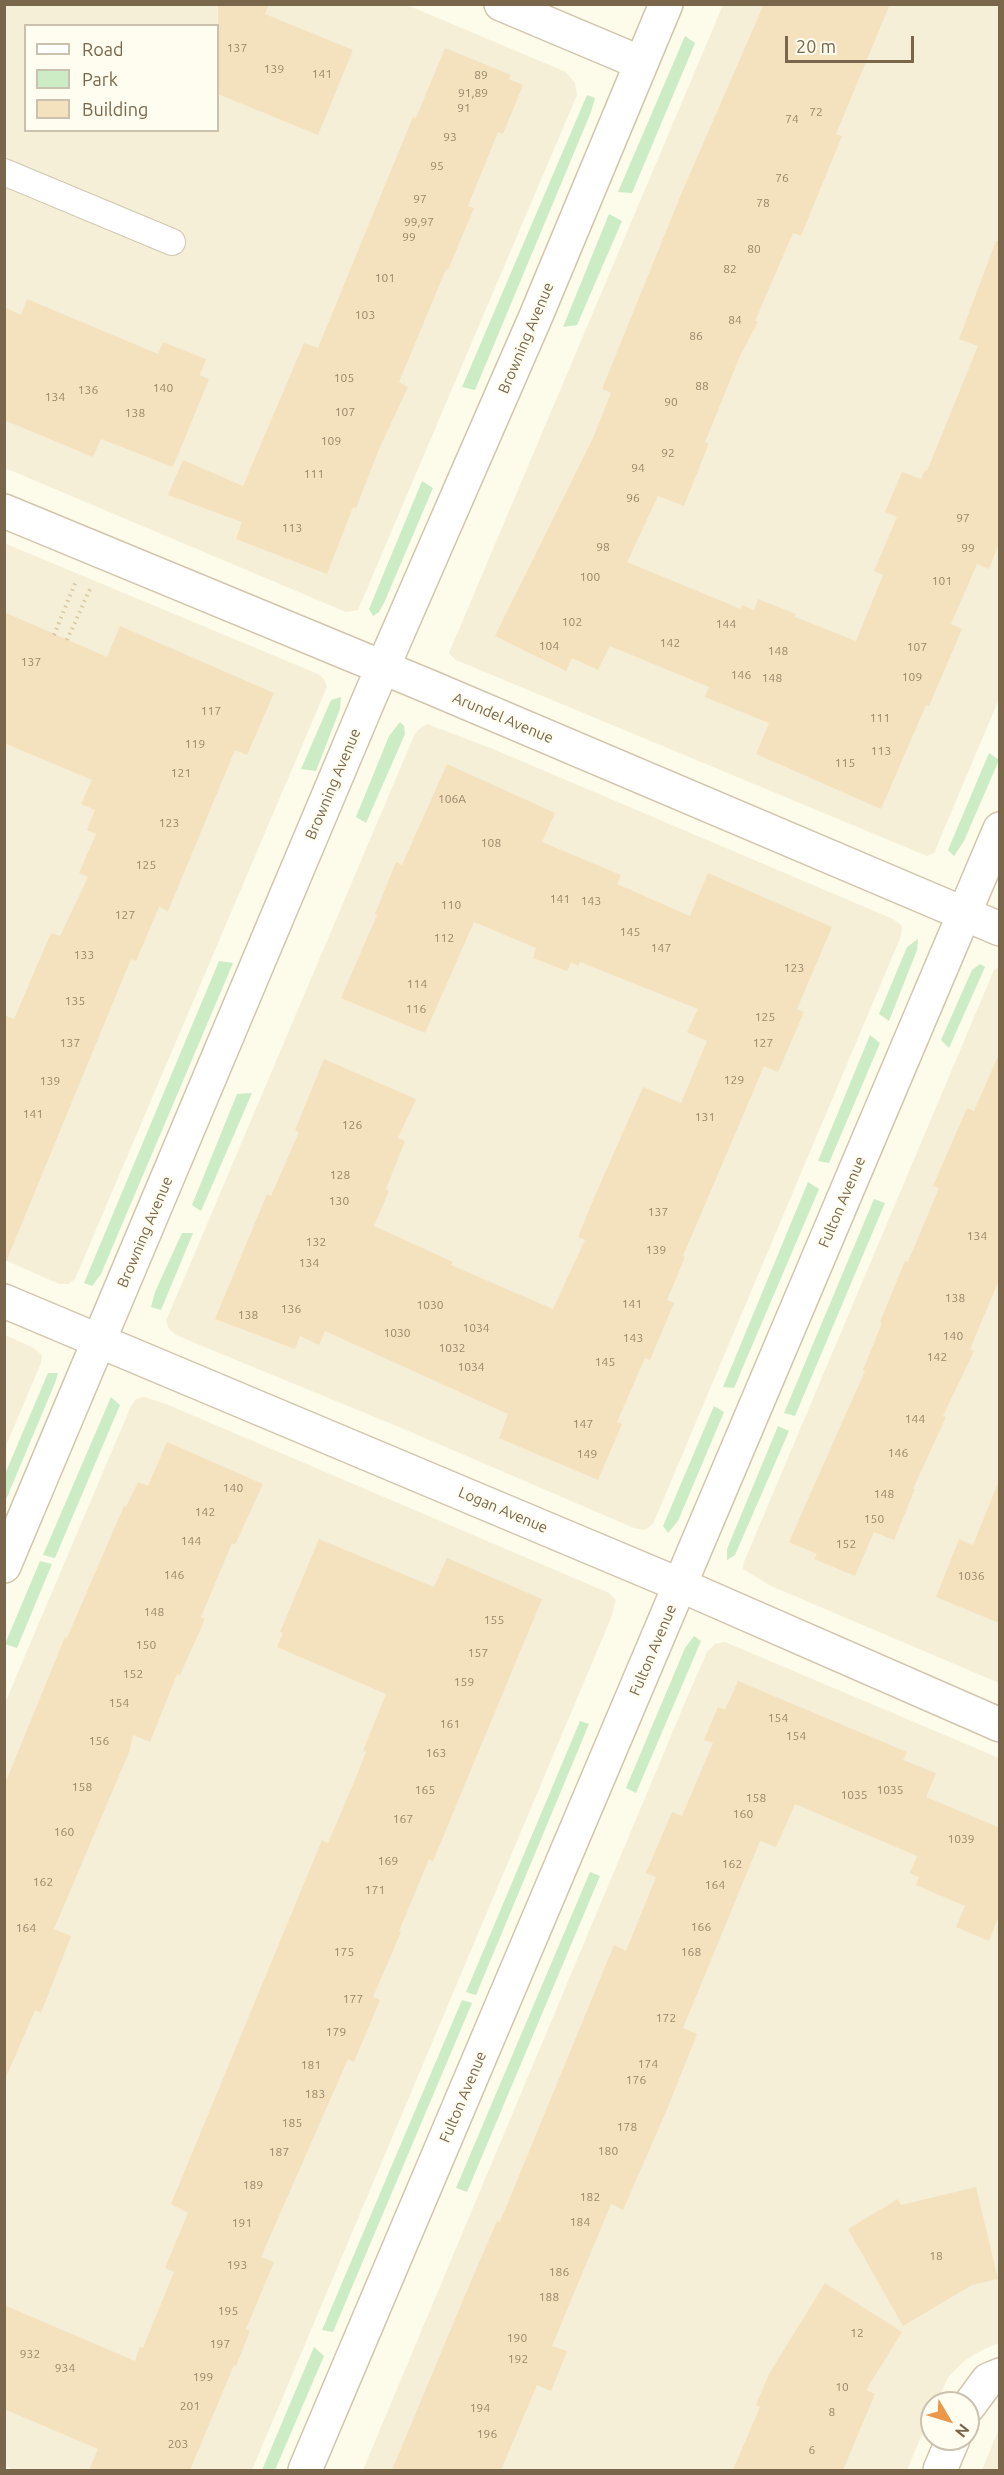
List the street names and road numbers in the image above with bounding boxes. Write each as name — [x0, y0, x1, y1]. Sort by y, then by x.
street label: Browning Avenue — [494, 280, 558, 396]
street label: Arundel Avenue — [450, 689, 556, 747]
street label: Browning Avenue — [301, 726, 365, 842]
street label: Fulton Avenue — [815, 1154, 869, 1250]
street label: Browning Avenue — [113, 1174, 177, 1290]
street label: Logan Avenue — [456, 1483, 550, 1537]
street label: Fulton Avenue — [626, 1602, 680, 1698]
street label: Fulton Avenue — [436, 2049, 490, 2145]

